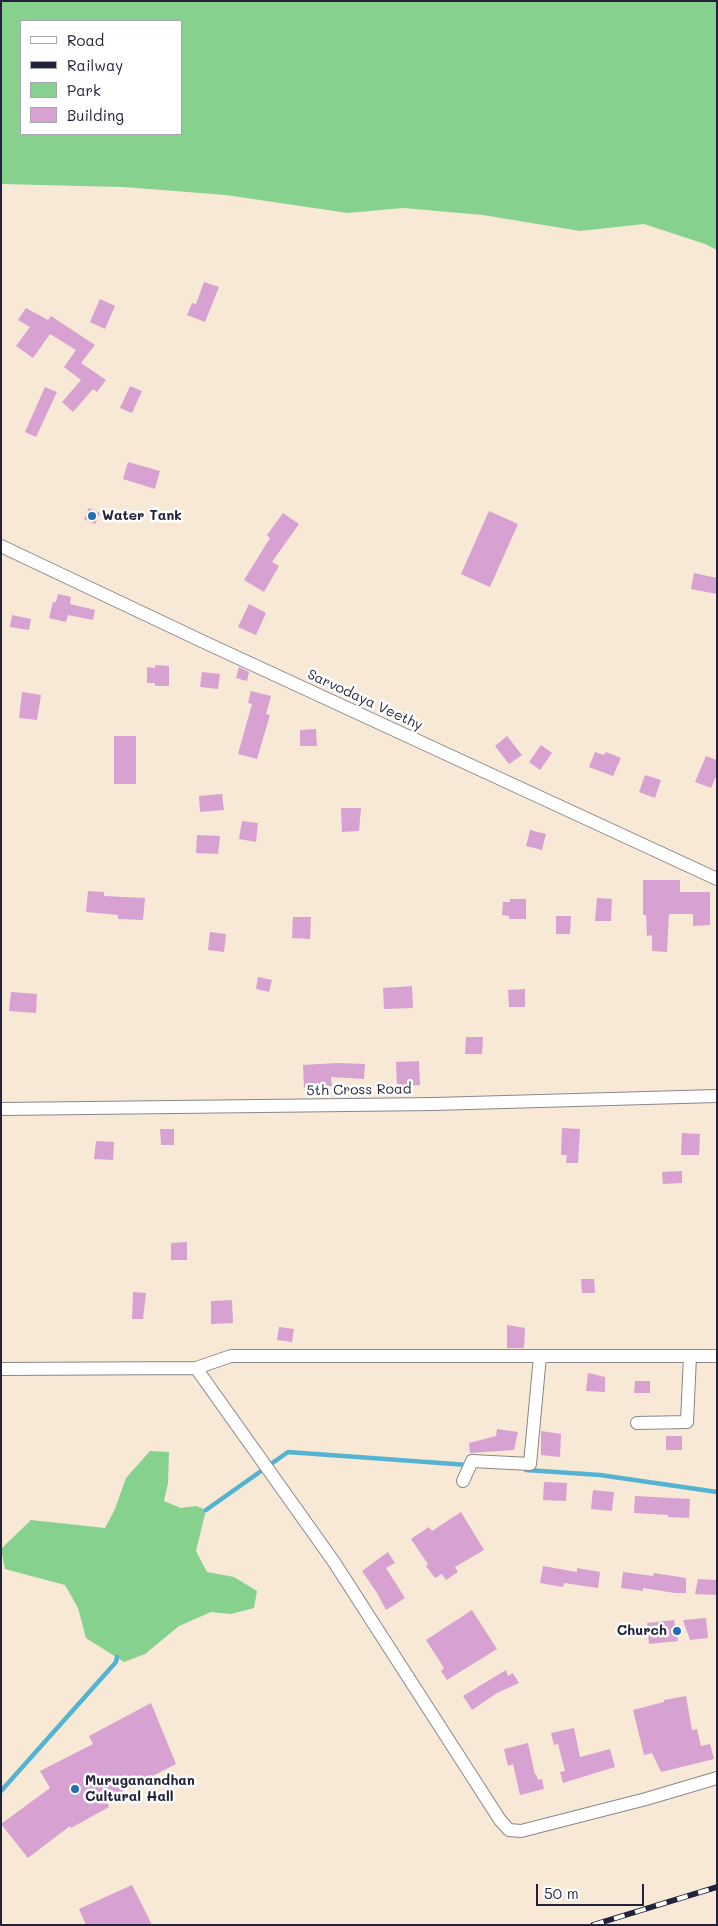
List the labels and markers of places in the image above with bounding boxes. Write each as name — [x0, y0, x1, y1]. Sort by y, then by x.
place label: Water Tank — [102, 508, 182, 524]
marker: Water Tank — [86, 510, 98, 522]
place label: Church — [617, 1623, 667, 1639]
marker: Church — [671, 1625, 683, 1637]
place label: Muruganandhan Cultural Hall — [85, 1773, 195, 1805]
marker: Muruganandhan Cultural Hall — [69, 1783, 81, 1795]

